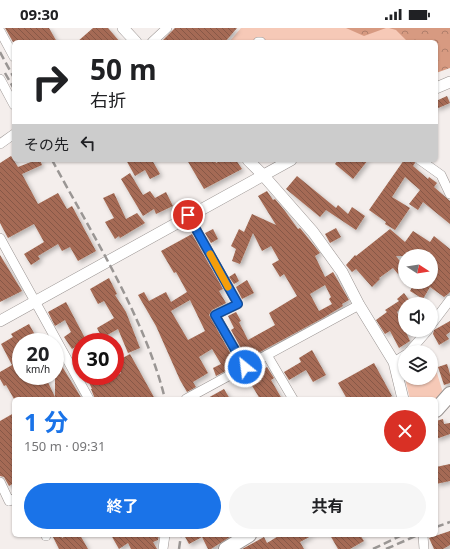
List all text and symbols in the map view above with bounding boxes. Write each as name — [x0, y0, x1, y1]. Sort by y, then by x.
text: 09:30 — [20, 4, 59, 24]
text: 50 m — [90, 50, 157, 88]
icon: right — [24, 56, 76, 108]
text: 右折 — [90, 88, 126, 112]
icon: left — [77, 132, 99, 154]
text: その先 — [24, 134, 69, 154]
pin — [171, 198, 205, 232]
icon: arrive — [177, 204, 199, 226]
north arrow — [398, 249, 438, 289]
map controls — [398, 249, 438, 385]
button: sound — [398, 297, 438, 337]
speed limit sign: 30 — [72, 333, 124, 385]
text: 20 — [27, 340, 49, 367]
button: layers — [398, 345, 438, 385]
position arrow — [224, 346, 266, 388]
text: km/h — [26, 362, 50, 376]
text: 1 分 — [24, 405, 68, 438]
button: close — [384, 410, 426, 452]
text: 150 m · 09:31 — [24, 437, 105, 455]
button: 終了 — [24, 483, 221, 529]
button: 共有 — [229, 483, 426, 529]

